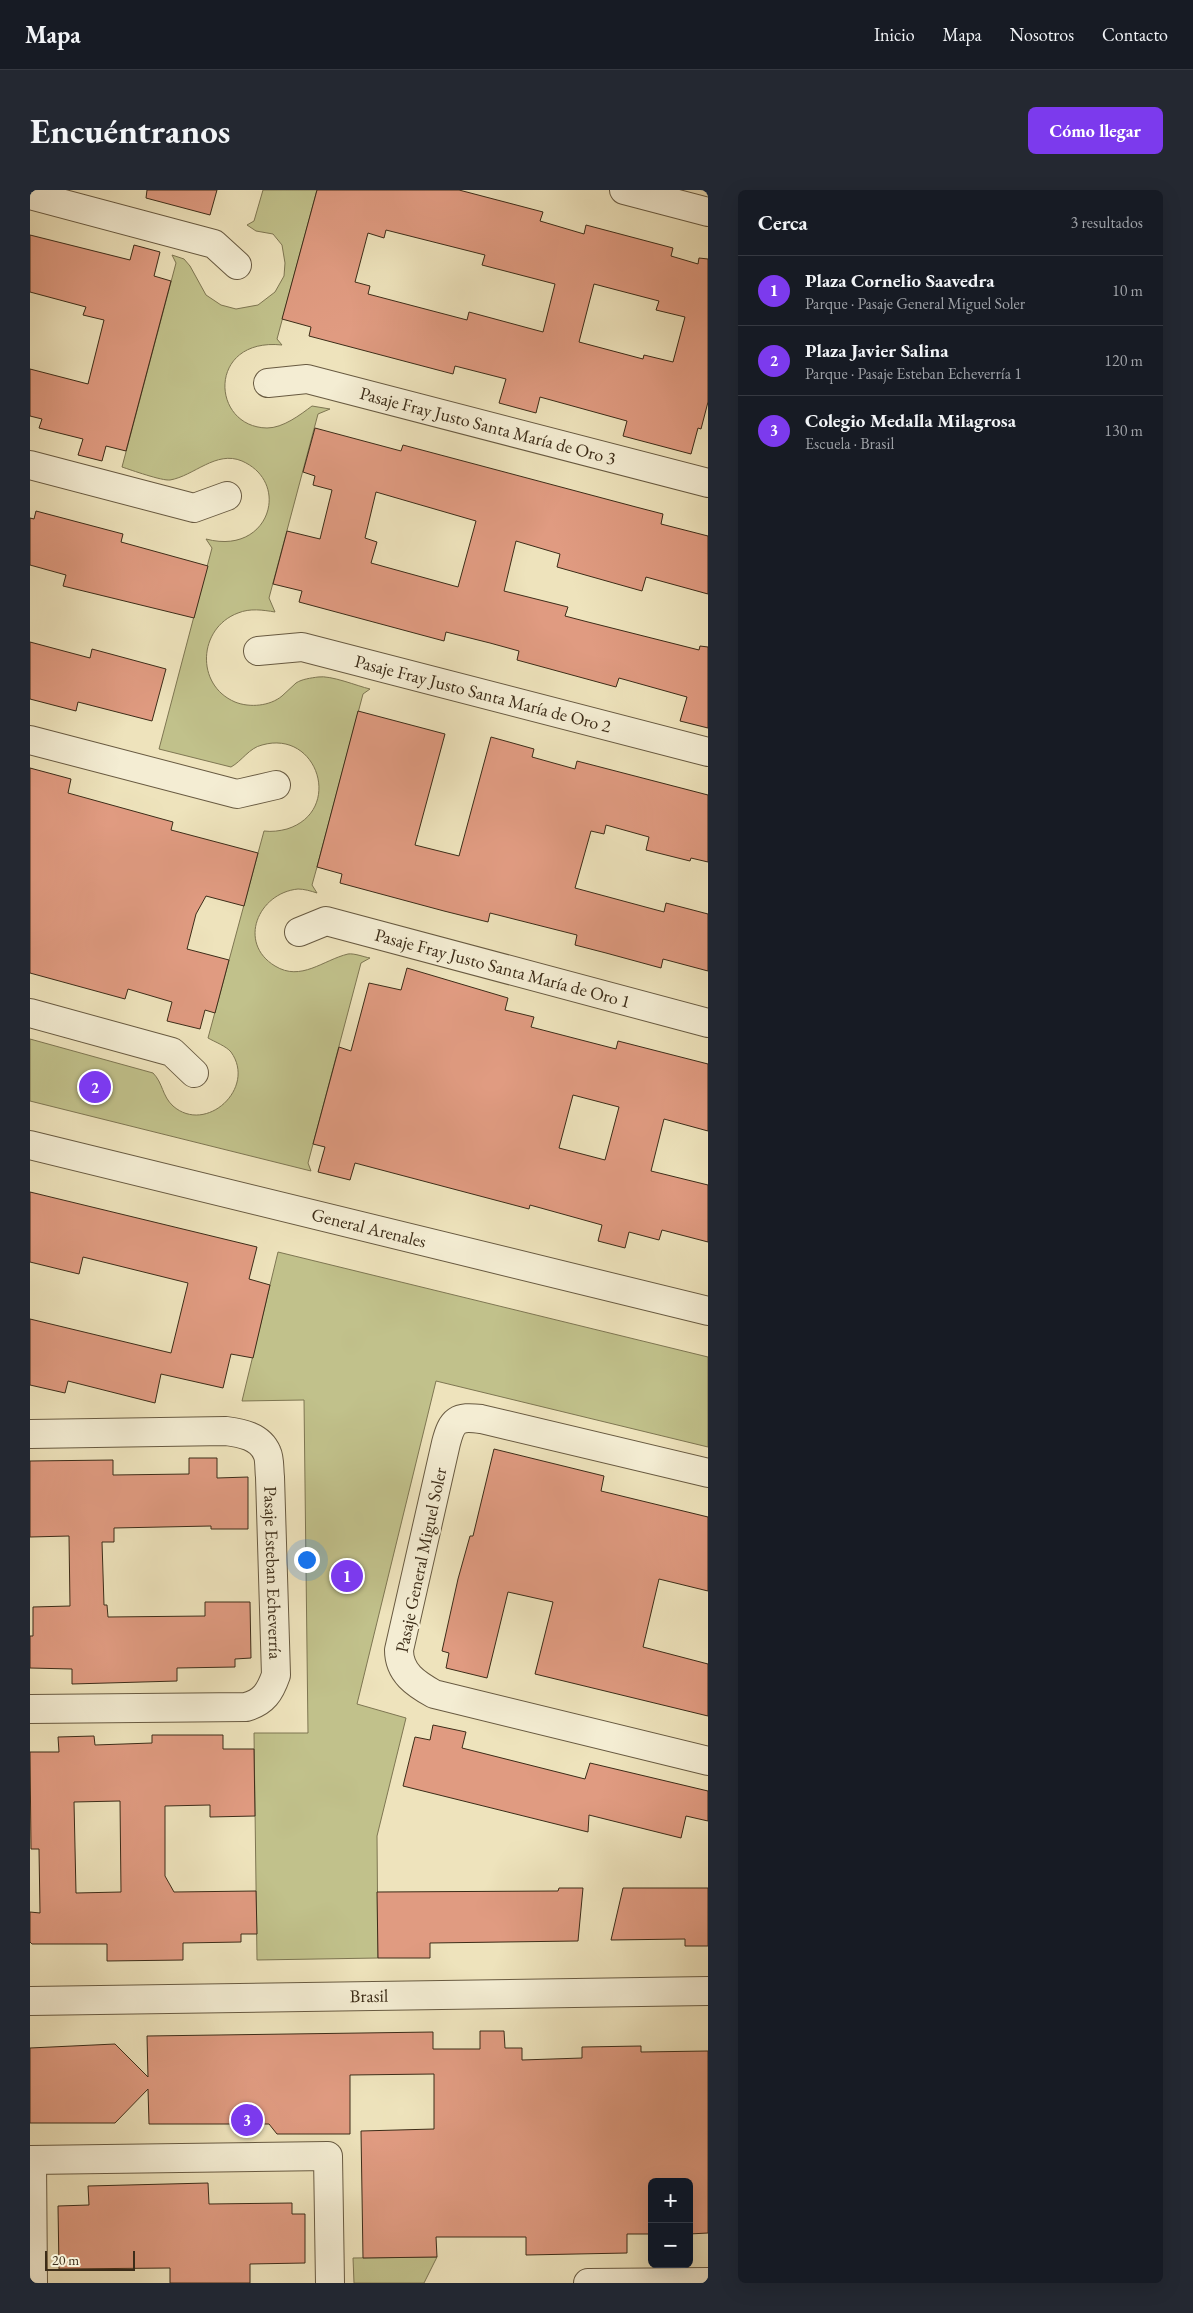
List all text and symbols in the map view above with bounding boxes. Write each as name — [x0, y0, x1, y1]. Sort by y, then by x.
text: Mapa — [25, 19, 81, 50]
text: Inicio — [874, 23, 915, 46]
text: Mapa — [943, 23, 982, 46]
text: Nosotros — [1010, 23, 1074, 46]
text: Contacto — [1102, 23, 1168, 46]
button: Cómo llegar — [1028, 107, 1163, 154]
text: Encuéntranos — [30, 108, 230, 153]
text: Cerca — [758, 209, 808, 236]
text: 3 resultados — [1071, 212, 1143, 233]
text: Plaza Cornelio Saavedra — [805, 268, 995, 293]
text: 1 — [770, 280, 778, 301]
text: 10 m — [1112, 280, 1143, 301]
text: Parque · Pasaje General Miguel Soler — [805, 293, 1025, 314]
text: Plaza Javier Salina — [805, 338, 948, 363]
text: 2 — [770, 350, 778, 371]
text: 120 m — [1104, 350, 1143, 371]
text: Parque · Pasaje Esteban Echeverría 1 — [805, 363, 1022, 384]
street label: Pasaje Fray Justo Santa María de Oro 3 — [357, 381, 618, 470]
text: Colegio Medalla Milagrosa — [805, 408, 1016, 433]
text: 3 — [770, 420, 778, 441]
text: 130 m — [1104, 420, 1143, 441]
text: Escuela · Brasil — [805, 433, 894, 454]
street label: Pasaje Fray Justo Santa María de Oro 2 — [352, 649, 614, 738]
street label: Pasaje Fray Justo Santa María de Oro 1 — [372, 923, 633, 1013]
pin: 2 — [79, 1068, 111, 1106]
street label: General Arenales — [309, 1202, 429, 1253]
street label: Pasaje General Miguel Soler — [390, 1465, 451, 1655]
street label: Pasaje Esteban Echeverría — [259, 1486, 288, 1660]
your location — [294, 1547, 320, 1573]
pin: 1 — [331, 1557, 363, 1595]
street label: Brasil — [350, 1984, 388, 2007]
pin: 3 — [231, 2101, 263, 2139]
map controls — [648, 2178, 693, 2268]
button: + — [648, 2178, 693, 2223]
button: − — [648, 2223, 693, 2268]
scale bar — [45, 2248, 135, 2271]
text: 20 m — [52, 2251, 79, 2269]

